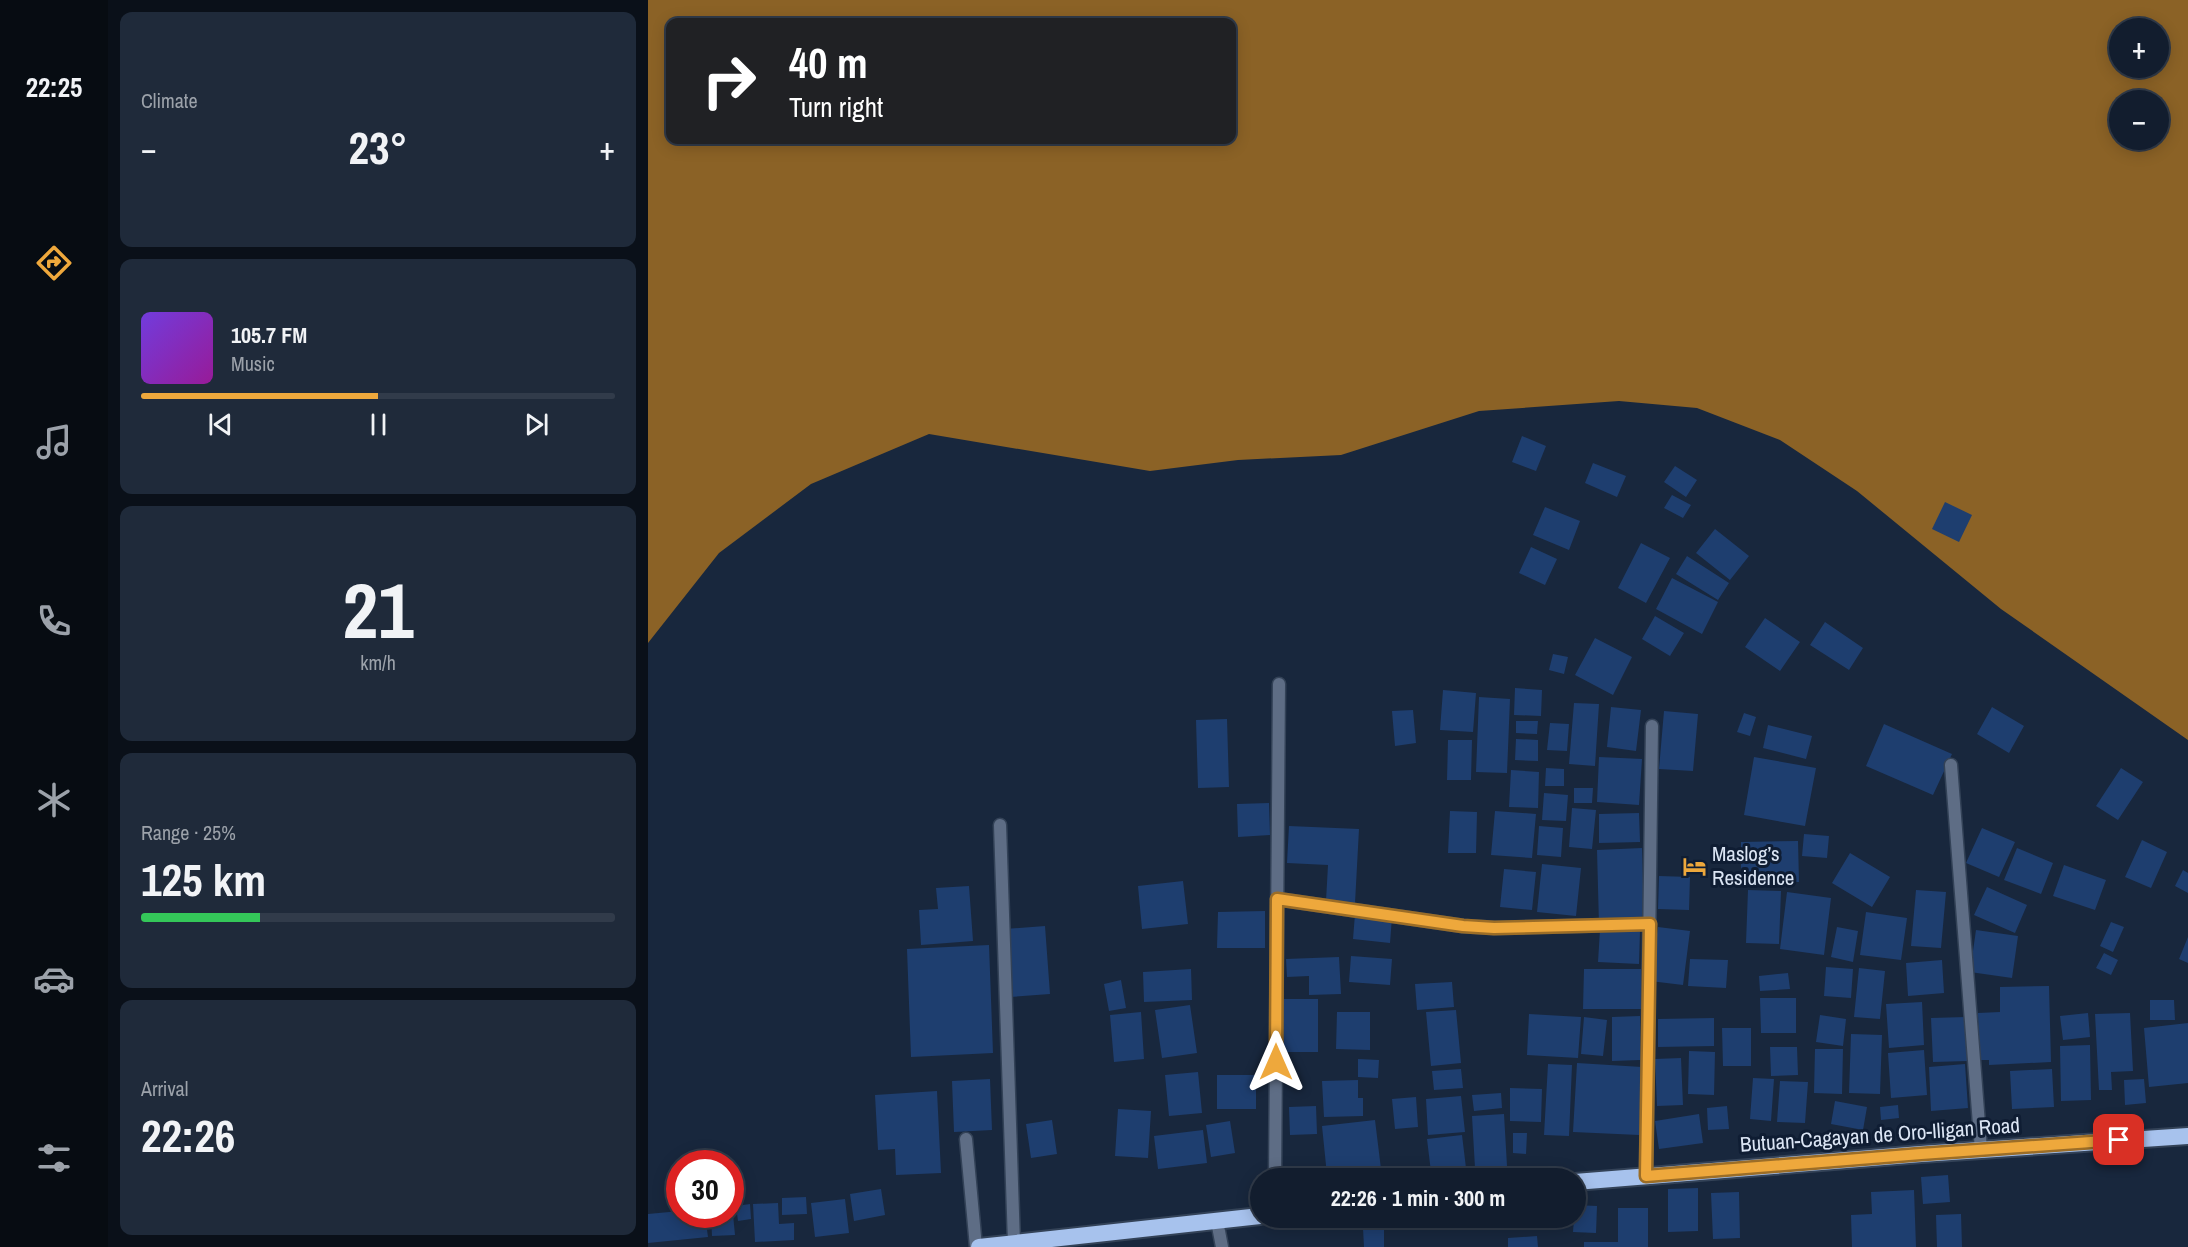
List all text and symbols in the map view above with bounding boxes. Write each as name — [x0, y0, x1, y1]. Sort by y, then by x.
map controls — [2109, 18, 2169, 150]
button: + — [2109, 18, 2169, 78]
text: 40 m — [789, 35, 868, 91]
icon: right — [690, 42, 768, 120]
text: 22:25 — [26, 69, 82, 105]
text: Climate — [141, 87, 198, 114]
text: Turn right — [789, 89, 883, 125]
button: − — [2109, 90, 2169, 150]
text: 23° — [348, 117, 408, 178]
text: − — [141, 126, 157, 170]
text: + — [599, 126, 615, 170]
icon: directions — [33, 242, 75, 284]
text: 105.7 FM — [231, 320, 307, 350]
text: Music — [231, 350, 275, 377]
icon: previous — [204, 408, 237, 441]
icon: pause — [362, 408, 395, 441]
icon: next — [520, 408, 553, 441]
icon: music — [33, 421, 75, 463]
text: 21 — [342, 557, 414, 662]
icon: phone — [33, 600, 75, 642]
text: km/h — [360, 649, 396, 676]
icon: climate — [33, 779, 75, 821]
text: Range · 25% — [141, 819, 236, 846]
place label: Maslog’s Residence — [1712, 839, 1794, 892]
text: 125 km — [141, 849, 266, 910]
hotel icon: Maslog’s Residence — [1681, 853, 1707, 879]
icon: car — [33, 958, 75, 1000]
position arrow — [1244, 1030, 1308, 1094]
text: Arrival — [141, 1075, 188, 1102]
text: 22:26 — [141, 1105, 235, 1166]
street label: Butuan-Cagayan de Oro-Iligan Road — [1739, 1110, 2021, 1159]
pin — [2093, 1114, 2144, 1165]
icon: arrive — [2102, 1123, 2135, 1156]
icon: filters — [33, 1137, 75, 1179]
speed limit sign: 30 — [666, 1150, 744, 1228]
text: 22:26 · 1 min · 300 m — [1331, 1183, 1505, 1213]

